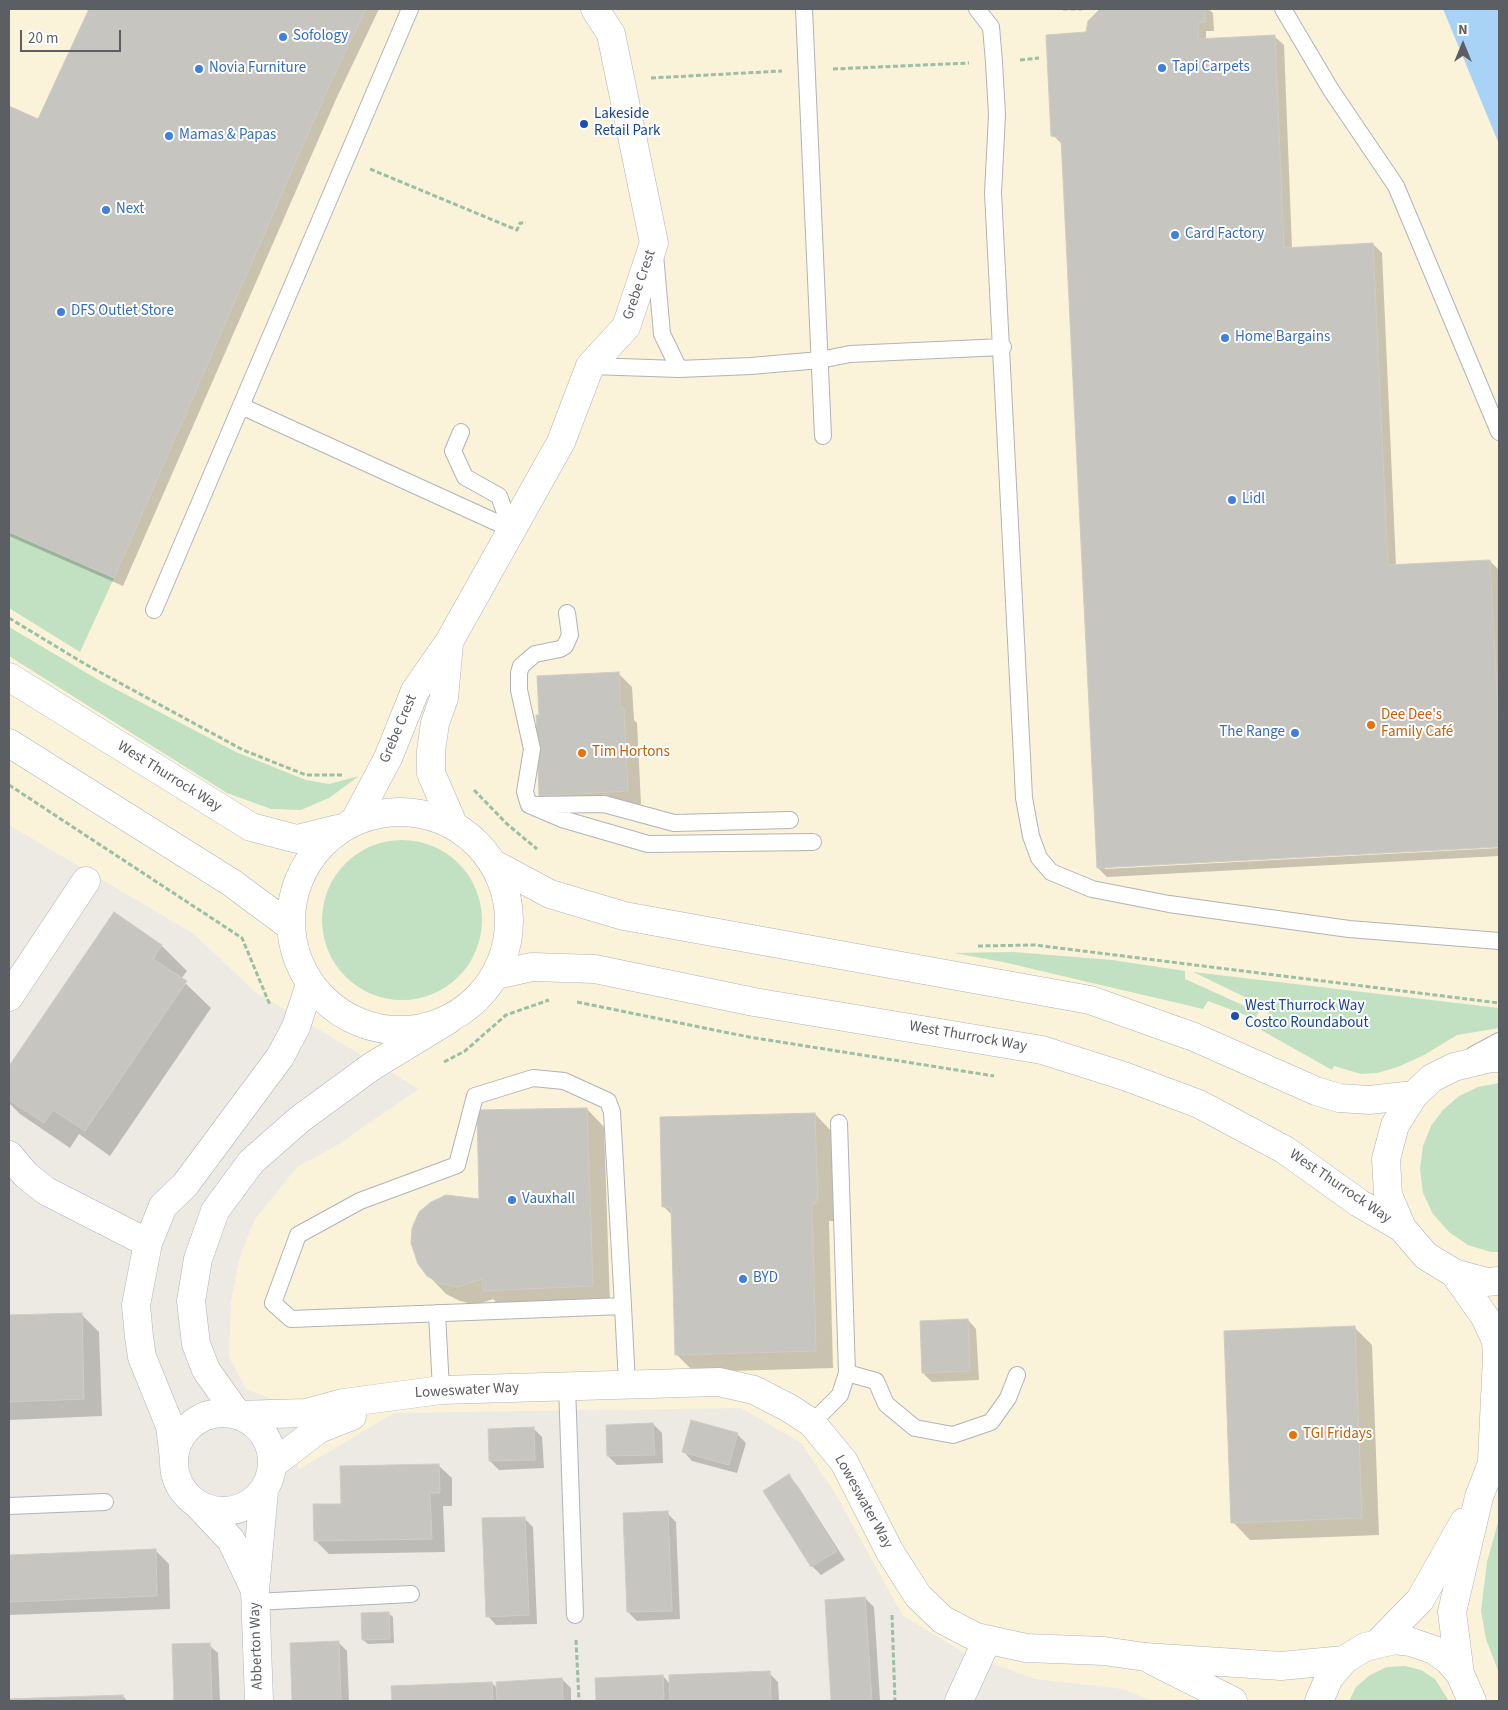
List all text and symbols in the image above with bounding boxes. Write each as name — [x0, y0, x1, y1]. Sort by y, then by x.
scale bar — [22, 20, 124, 52]
north arrow — [1438, 20, 1488, 70]
text: N — [1458, 20, 1468, 40]
text: 20 m — [28, 28, 58, 49]
place label: Sofology — [293, 28, 348, 46]
marker: Sofology — [277, 31, 289, 43]
place label: Tapi Carpets — [1172, 59, 1250, 77]
place label: Novia Furniture — [209, 60, 306, 78]
marker: Tapi Carpets — [1156, 62, 1168, 74]
marker: Novia Furniture — [193, 63, 205, 75]
place label: Lakeside Retail Park — [594, 106, 661, 141]
marker: Lakeside Retail Park — [578, 118, 590, 130]
place label: Mamas & Papas — [179, 127, 276, 145]
marker: Mamas & Papas — [163, 130, 175, 142]
place label: Next — [116, 201, 144, 219]
marker: Next — [100, 204, 112, 216]
place label: Card Factory — [1185, 226, 1264, 244]
marker: Card Factory — [1169, 229, 1181, 241]
street label: Grebe Crest — [620, 248, 660, 322]
place label: DFS Outlet Store — [71, 303, 174, 321]
marker: DFS Outlet Store — [55, 306, 67, 318]
place label: Home Bargains — [1235, 329, 1330, 347]
marker: Home Bargains — [1219, 332, 1231, 344]
place label: Lidl — [1242, 491, 1265, 509]
marker: Lidl — [1226, 494, 1238, 506]
street label: Grebe Crest — [377, 692, 421, 766]
place label: Dee Dee's Family Café — [1381, 707, 1453, 742]
marker: Dee Dee's Family Café — [1365, 719, 1377, 731]
place label: The Range — [1219, 724, 1285, 742]
marker: The Range — [1289, 727, 1301, 739]
street label: West Thurrock Way — [114, 738, 224, 816]
place label: Tim Hortons — [592, 744, 670, 762]
marker: Tim Hortons — [576, 747, 588, 759]
place label: West Thurrock Way Costco Roundabout — [1245, 998, 1369, 1033]
marker: West Thurrock Way Costco Roundabout — [1229, 1010, 1241, 1022]
street label: West Thurrock Way — [908, 1018, 1028, 1056]
street label: West Thurrock Way — [1285, 1146, 1395, 1228]
place label: Vauxhall — [522, 1191, 575, 1209]
marker: Vauxhall — [506, 1194, 518, 1206]
place label: BYD — [753, 1270, 778, 1288]
marker: BYD — [737, 1273, 749, 1285]
street label: Loweswater Way — [414, 1379, 520, 1403]
place label: TGI Fridays — [1303, 1426, 1372, 1444]
marker: TGI Fridays — [1287, 1429, 1299, 1441]
street label: Loweswater Way — [830, 1452, 896, 1552]
street label: Abberton Way — [246, 1602, 268, 1690]

